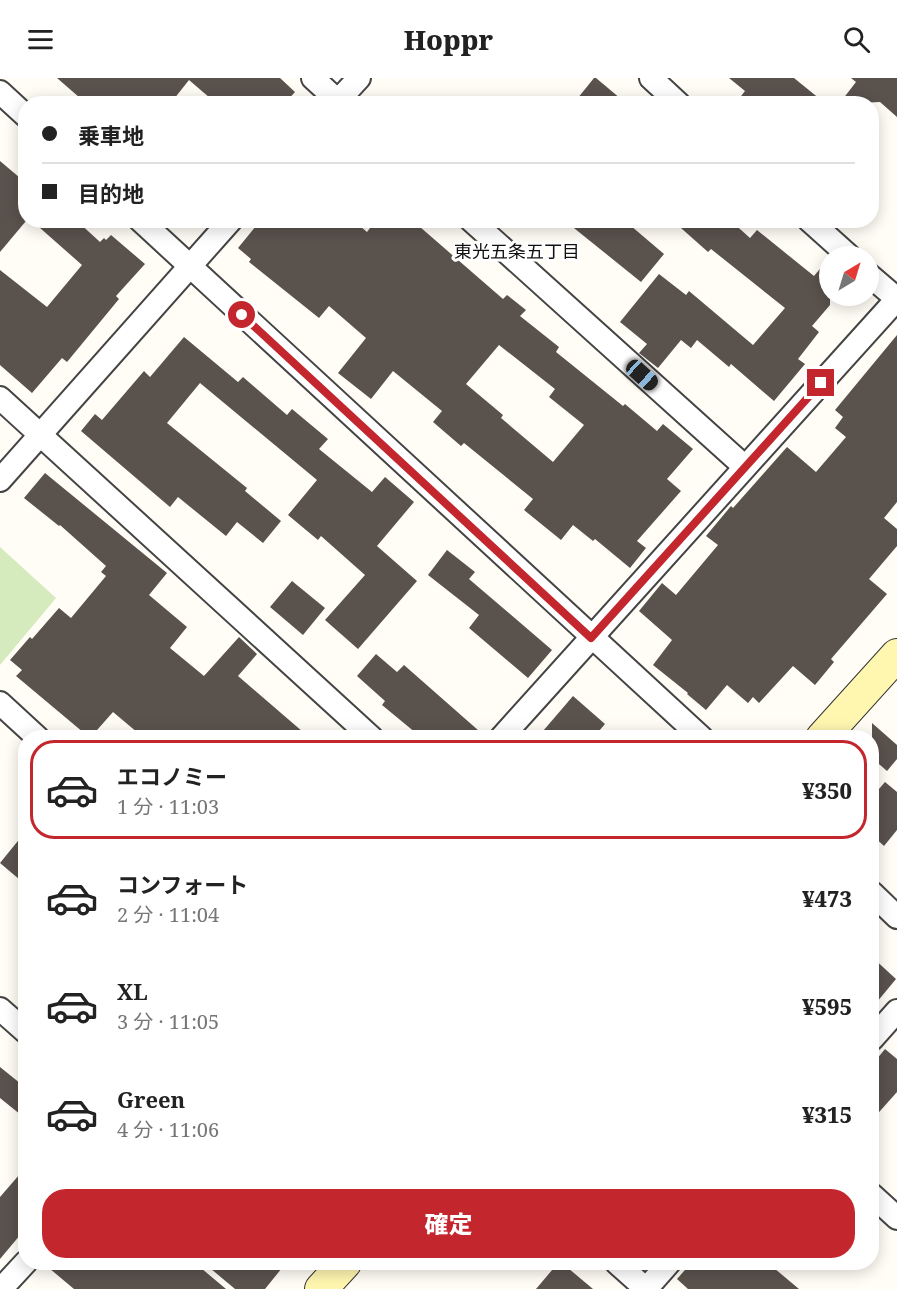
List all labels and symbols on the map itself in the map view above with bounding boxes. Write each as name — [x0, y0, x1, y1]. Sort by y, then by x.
district label: 東光五条五丁目 — [454, 239, 580, 263]
north arrow — [819, 246, 879, 306]
route start — [228, 301, 255, 328]
car — [623, 356, 661, 394]
route end — [807, 369, 834, 396]

